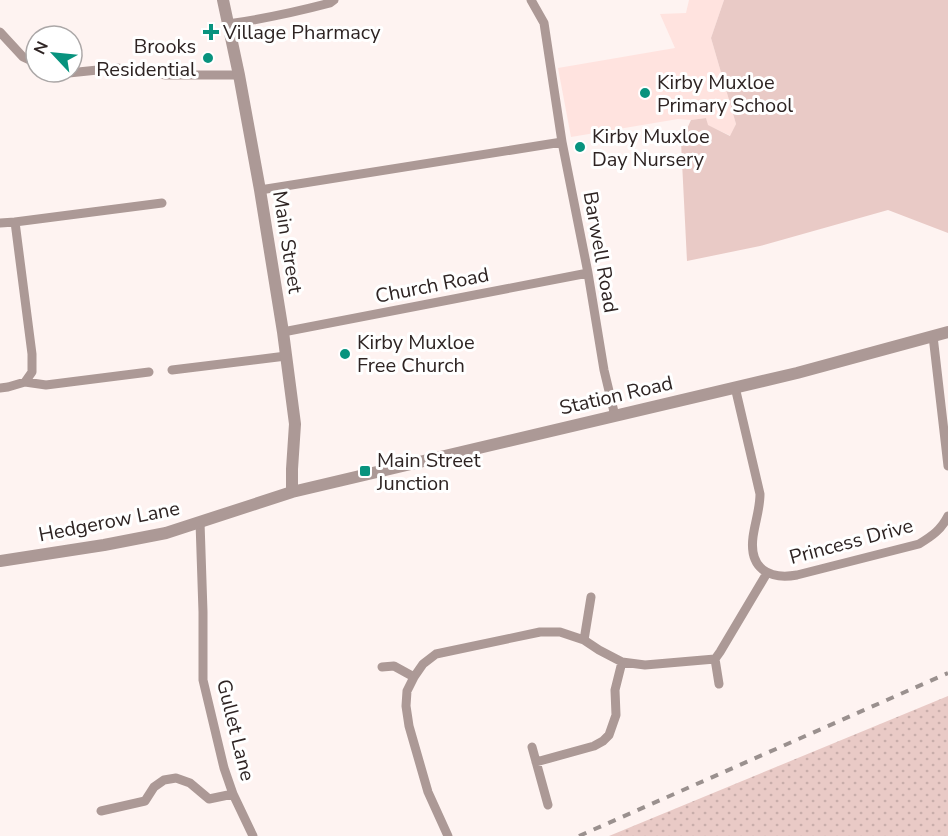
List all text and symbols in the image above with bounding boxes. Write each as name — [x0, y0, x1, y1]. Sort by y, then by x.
place label: Village Pharmacy — [222, 19, 381, 46]
north arrow — [24, 24, 84, 84]
marker: Village Pharmacy — [204, 25, 218, 39]
place label: Brooks Residential — [96, 33, 196, 83]
text: N — [29, 38, 54, 58]
marker: Brooks Residential — [201, 51, 215, 65]
place label: Kirby Muxloe Primary School — [657, 69, 793, 119]
marker: Kirby Muxloe Primary School — [638, 86, 652, 100]
place label: Kirby Muxloe Day Nursery — [592, 123, 710, 173]
marker: Kirby Muxloe Day Nursery — [573, 140, 587, 154]
street label: Main Street — [266, 189, 309, 296]
street label: Barwell Road — [577, 189, 624, 315]
street label: Church Road — [373, 261, 491, 310]
place label: Kirby Muxloe Free Church — [357, 329, 475, 379]
marker: Kirby Muxloe Free Church — [338, 347, 352, 361]
street label: Station Road — [557, 369, 675, 422]
place label: Main Street Junction — [376, 447, 481, 497]
marker: Main Street Junction — [358, 464, 372, 478]
street label: Hedgerow Lane — [36, 495, 182, 548]
street label: Princess Drive — [786, 512, 916, 571]
street label: Gullet Lane — [210, 677, 261, 784]

